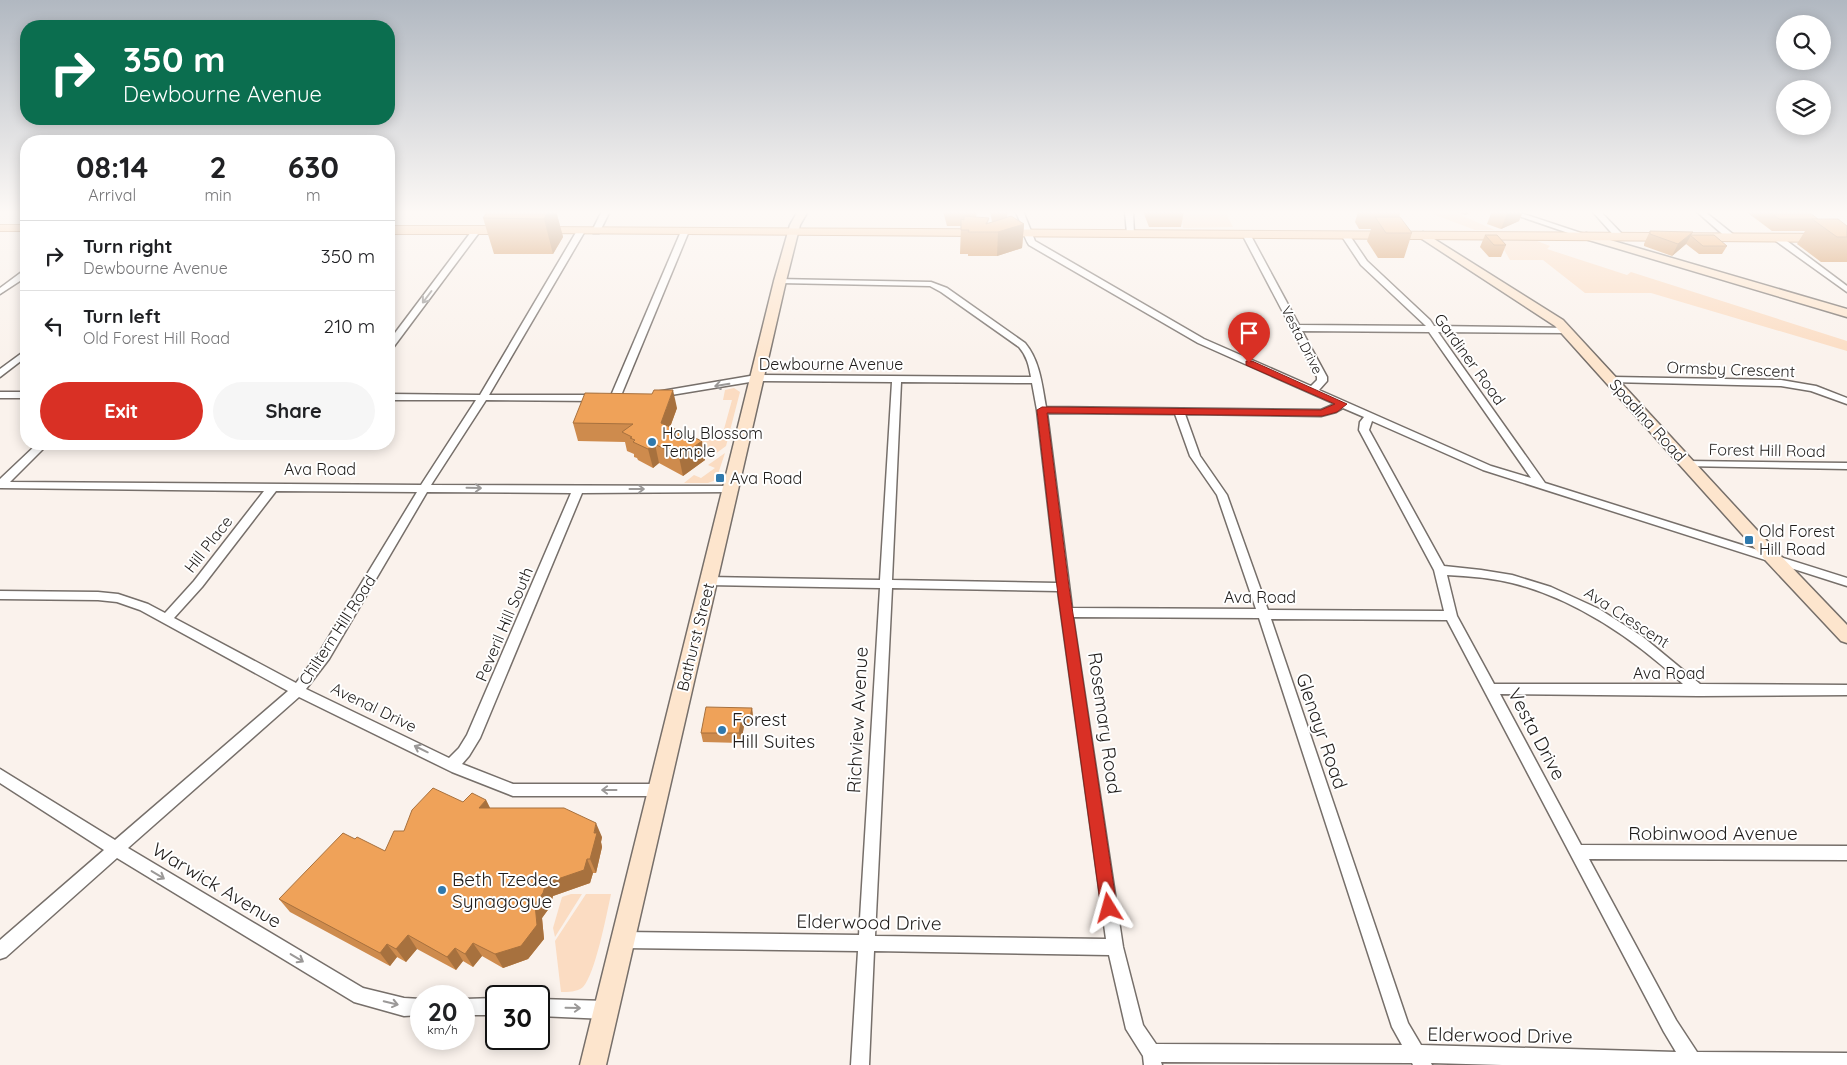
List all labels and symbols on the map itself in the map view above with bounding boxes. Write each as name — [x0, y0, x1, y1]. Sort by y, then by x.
one-way arrow — [421, 290, 432, 303]
street label: Vesta Drive — [1277, 303, 1327, 377]
street label: Gardiner Road — [1430, 309, 1510, 409]
pin — [1228, 312, 1270, 363]
street label: Dewbourne Avenue — [759, 354, 903, 374]
street label: Ormsby Crescent — [1666, 357, 1796, 381]
street label: Spadina Road — [1606, 374, 1690, 466]
one-way arrow — [715, 380, 731, 390]
place label: Holy Blossom Temple — [662, 423, 763, 461]
marker: Holy Blossom Temple — [646, 436, 658, 448]
street label: Forest Hill Road — [1708, 439, 1826, 461]
street label: Ava Road — [284, 459, 356, 479]
place label: Ava Road — [730, 468, 802, 488]
marker: Ava Road — [714, 472, 726, 484]
one-way arrow — [466, 483, 482, 493]
one-way arrow — [628, 484, 644, 494]
street label: Hill Place — [180, 511, 236, 577]
place label: Old Forest Hill Road — [1759, 521, 1835, 559]
marker: Old Forest Hill Road — [1743, 534, 1755, 546]
street label: Peveril Hill South — [471, 564, 537, 684]
street label: Chiltern Hill Road — [294, 571, 380, 689]
street label: Bathurst Street — [672, 581, 718, 693]
street label: Ava Crescent — [1581, 582, 1673, 652]
street label: Ava Road — [1224, 587, 1296, 607]
street label: Richview Avenue — [841, 646, 873, 794]
street label: Rosemary Road — [1083, 651, 1127, 795]
street label: Ava Road — [1633, 663, 1705, 683]
street label: Glenayr Road — [1291, 670, 1353, 792]
street label: Avenal Drive — [328, 678, 420, 736]
street label: Vesta Drive — [1503, 684, 1571, 784]
place label: Forest Hill Suites — [732, 707, 815, 753]
marker: Forest Hill Suites — [716, 724, 728, 736]
one-way arrow — [413, 744, 428, 754]
one-way arrow — [601, 785, 617, 794]
street label: Robinwood Avenue — [1628, 821, 1798, 845]
street label: Warwick Avenue — [148, 837, 286, 933]
place label: Beth Tzedec Synagogue — [452, 867, 559, 913]
one-way arrow — [151, 870, 165, 880]
position arrow — [1082, 881, 1134, 933]
marker: Beth Tzedec Synagogue — [436, 884, 448, 896]
street label: Elderwood Drive — [796, 909, 942, 935]
one-way arrow — [290, 954, 304, 964]
speed limit sign: 30 — [485, 985, 550, 1050]
one-way arrow — [382, 999, 398, 1008]
one-way arrow — [564, 1003, 580, 1013]
street label: Elderwood Drive — [1427, 1022, 1573, 1048]

